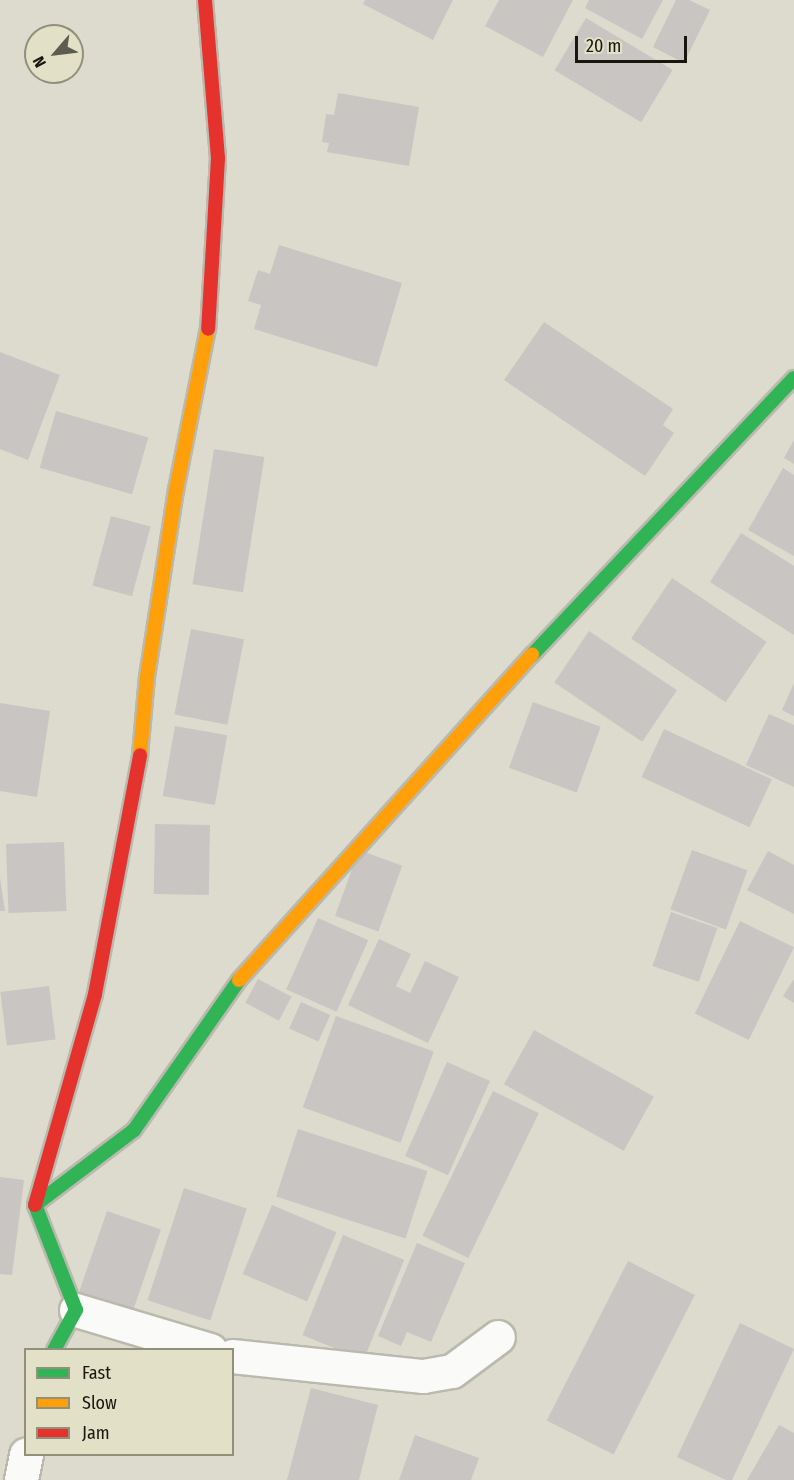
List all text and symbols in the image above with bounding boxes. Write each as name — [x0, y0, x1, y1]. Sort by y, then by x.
north arrow — [24, 24, 84, 84]
scale bar — [578, 24, 690, 62]
text: 20 m — [586, 35, 621, 57]
text: N — [29, 53, 50, 70]
legend — [24, 1348, 234, 1456]
text: Fast — [82, 1362, 111, 1384]
text: Slow — [82, 1392, 117, 1414]
text: Jam — [82, 1422, 110, 1444]

